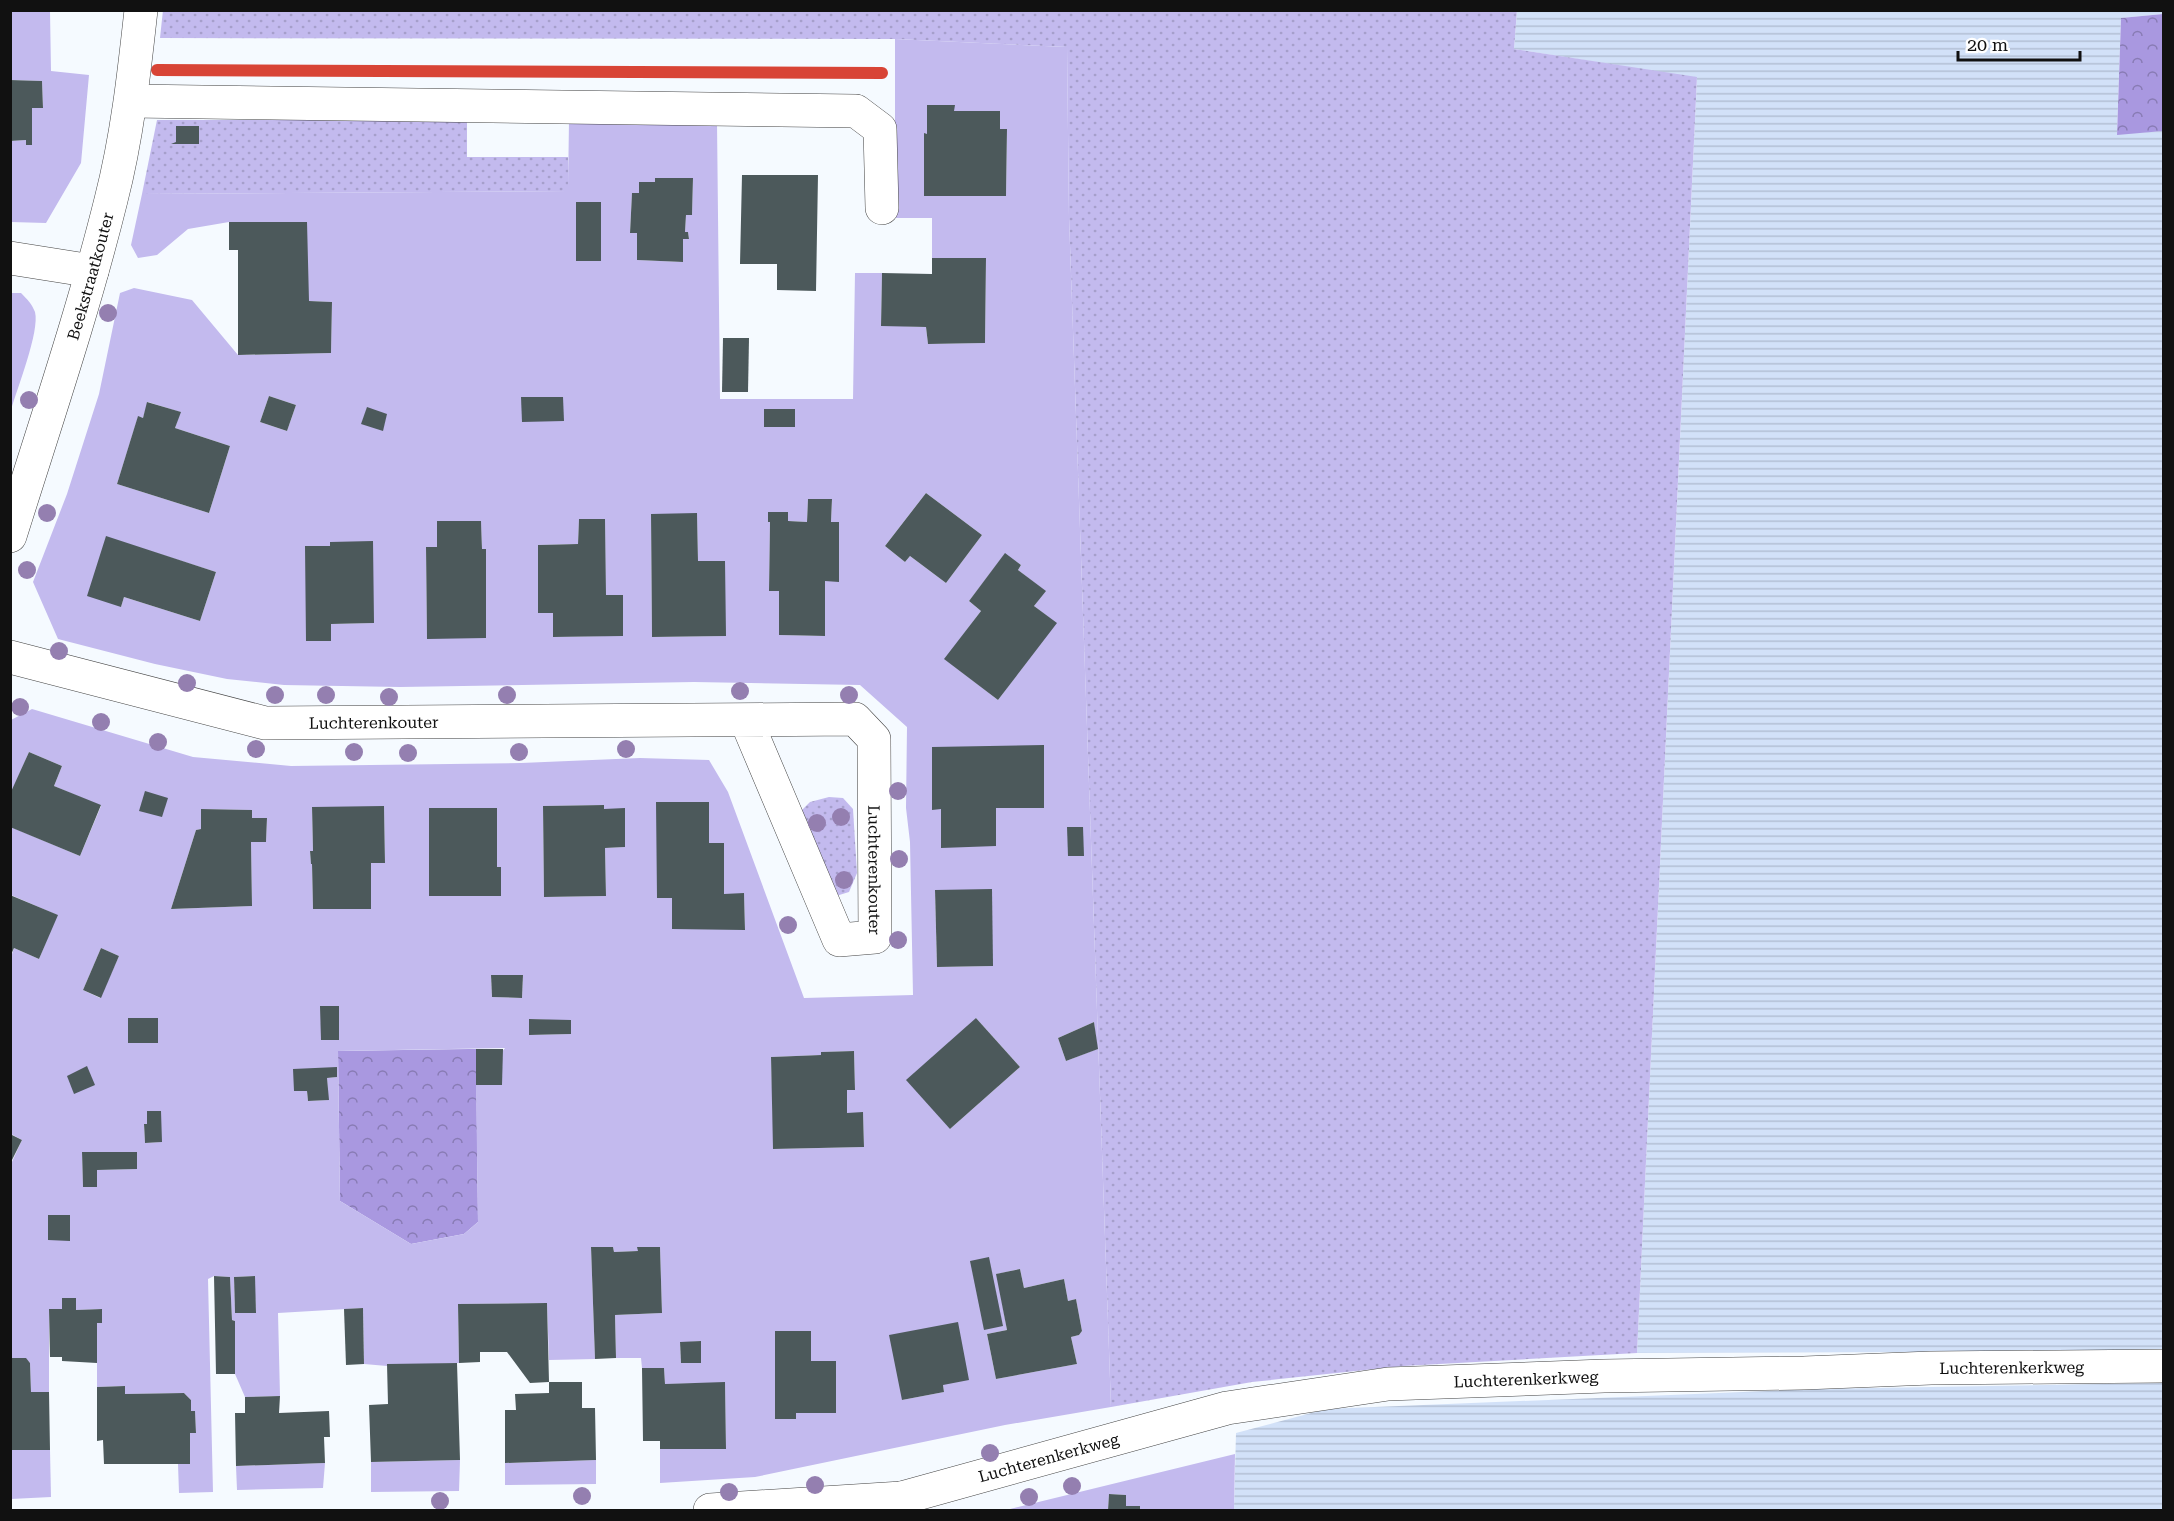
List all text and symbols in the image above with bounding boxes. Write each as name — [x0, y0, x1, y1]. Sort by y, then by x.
scale bar — [1958, 24, 2080, 62]
text: 20 m — [1967, 34, 2008, 55]
street label: Beekstraatkouter — [63, 210, 117, 342]
street label: Luchterenkouter — [309, 712, 439, 732]
street label: Luchterenkouter — [865, 805, 884, 935]
street label: Luchterenkerkweg — [1939, 1357, 2085, 1377]
street label: Luchterenkerkweg — [1453, 1367, 1600, 1391]
street label: Luchterenkerkweg — [976, 1429, 1122, 1486]

